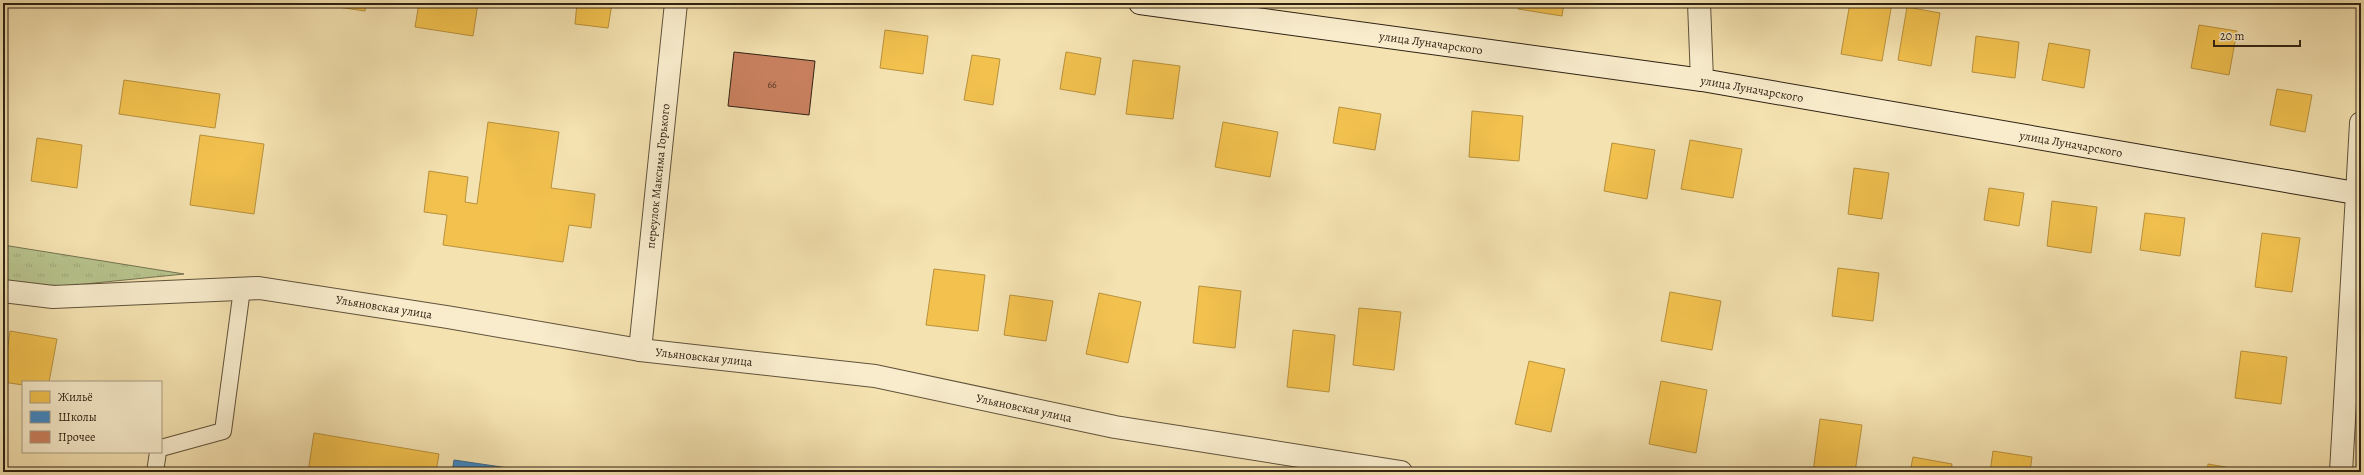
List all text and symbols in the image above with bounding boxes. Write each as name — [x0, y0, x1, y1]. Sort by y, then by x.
scale bar — [2214, 22, 2300, 48]
street label: улица Луначарского — [1377, 28, 1484, 58]
text: 20 m — [2220, 28, 2244, 44]
street label: улица Луначарского — [1698, 72, 1805, 106]
house number: 66 — [767, 78, 777, 91]
street label: переулок Максима Горького — [642, 103, 674, 249]
street label: улица Луначарского — [2017, 127, 2124, 161]
street label: Ульяновская улица — [335, 291, 434, 323]
street label: Ульяновская улица — [655, 344, 754, 370]
legend — [22, 381, 162, 453]
text: Жильё — [58, 389, 93, 405]
street label: Ульяновская улица — [975, 390, 1074, 426]
text: Школы — [58, 409, 97, 425]
text: Прочее — [58, 429, 96, 445]

